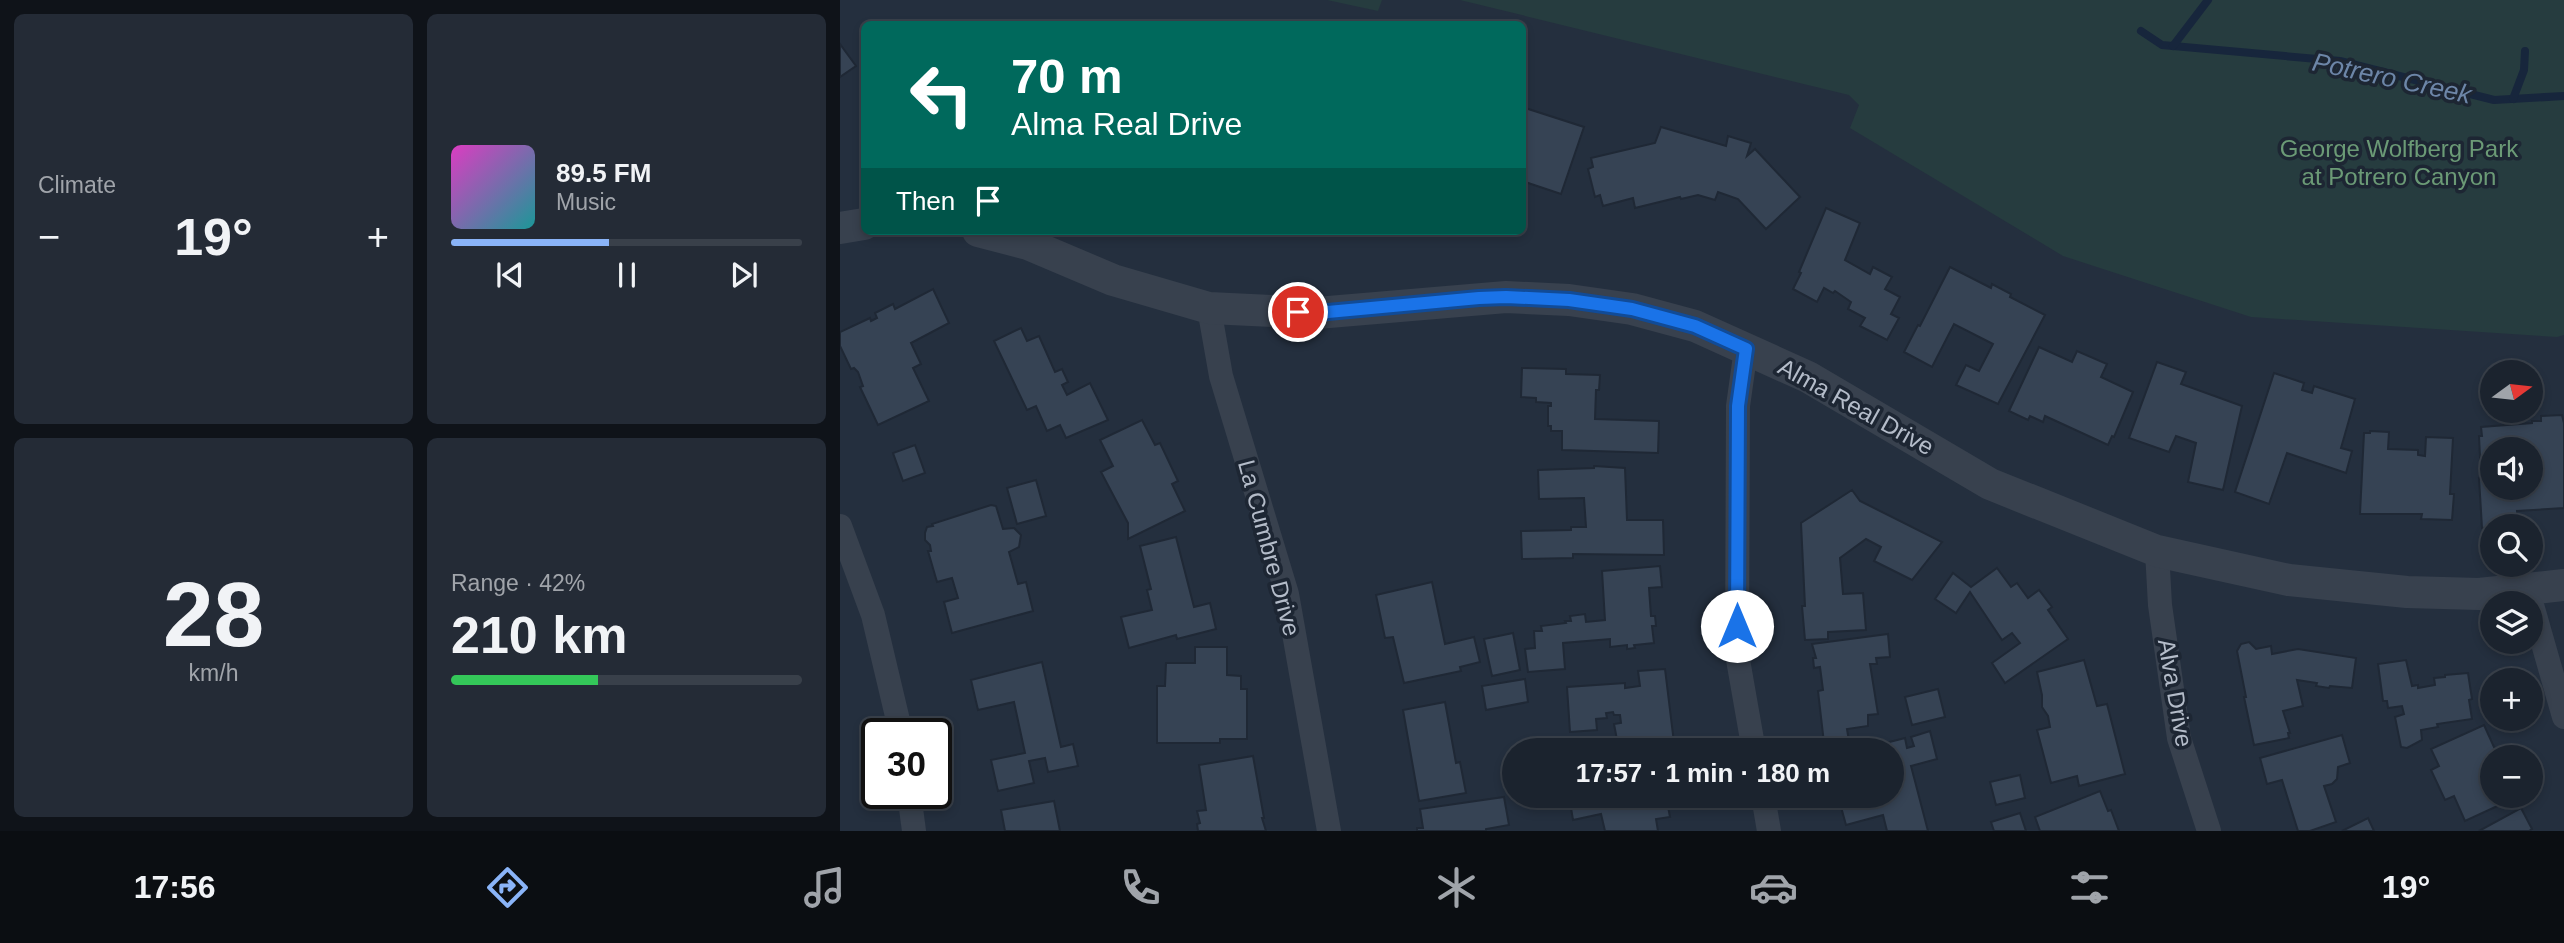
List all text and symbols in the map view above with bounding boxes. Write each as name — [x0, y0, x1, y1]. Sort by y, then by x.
water label: Potrero Creek — [2310, 47, 2476, 110]
icon: left — [896, 49, 987, 140]
text: 70 m — [1011, 49, 1123, 103]
text: Alma Real Drive — [1011, 106, 1242, 142]
park label: George Wolfberg Park at Potrero Canyon — [2280, 135, 2519, 190]
text: 89.5 FM — [556, 158, 651, 188]
text: Climate — [38, 172, 116, 198]
icon: arrive — [969, 182, 1007, 220]
text: Then — [896, 186, 955, 216]
text: Music — [556, 189, 616, 215]
text: 19° — [174, 208, 253, 266]
text: − — [38, 216, 60, 258]
text: + — [367, 216, 389, 258]
icon: previous — [491, 256, 529, 294]
icon: pause — [608, 256, 646, 294]
icon: next — [725, 256, 763, 294]
pin — [1268, 282, 1328, 342]
icon: arrive — [1279, 293, 1317, 331]
street label: Alma Real Drive — [1774, 353, 1939, 460]
north arrow — [2480, 360, 2543, 424]
map controls — [2480, 360, 2543, 808]
button: sound — [2480, 437, 2543, 500]
street label: La Cumbre Drive — [1233, 457, 1306, 639]
button: search — [2480, 514, 2543, 577]
text: 28 — [163, 564, 264, 665]
text: Range · 42% — [451, 570, 585, 596]
position arrow — [1700, 589, 1774, 663]
button: layers — [2480, 591, 2543, 654]
text: 210 km — [451, 606, 627, 664]
street label: Alva Drive — [2153, 637, 2198, 749]
text: km/h — [189, 660, 238, 686]
button: + — [2480, 668, 2543, 731]
speed limit sign: 30 — [861, 718, 952, 809]
button: − — [2480, 745, 2543, 808]
text: 17:57 · 1 min · 180 m — [1576, 758, 1830, 788]
icon: directions — [483, 863, 532, 912]
icon: music — [800, 863, 849, 912]
icon: phone — [1116, 863, 1165, 912]
icon: climate — [1432, 863, 1481, 912]
icon: car — [1749, 863, 1798, 912]
icon: filters — [2065, 863, 2114, 912]
text: 17:56 — [134, 869, 216, 905]
text: 19° — [2382, 869, 2430, 905]

